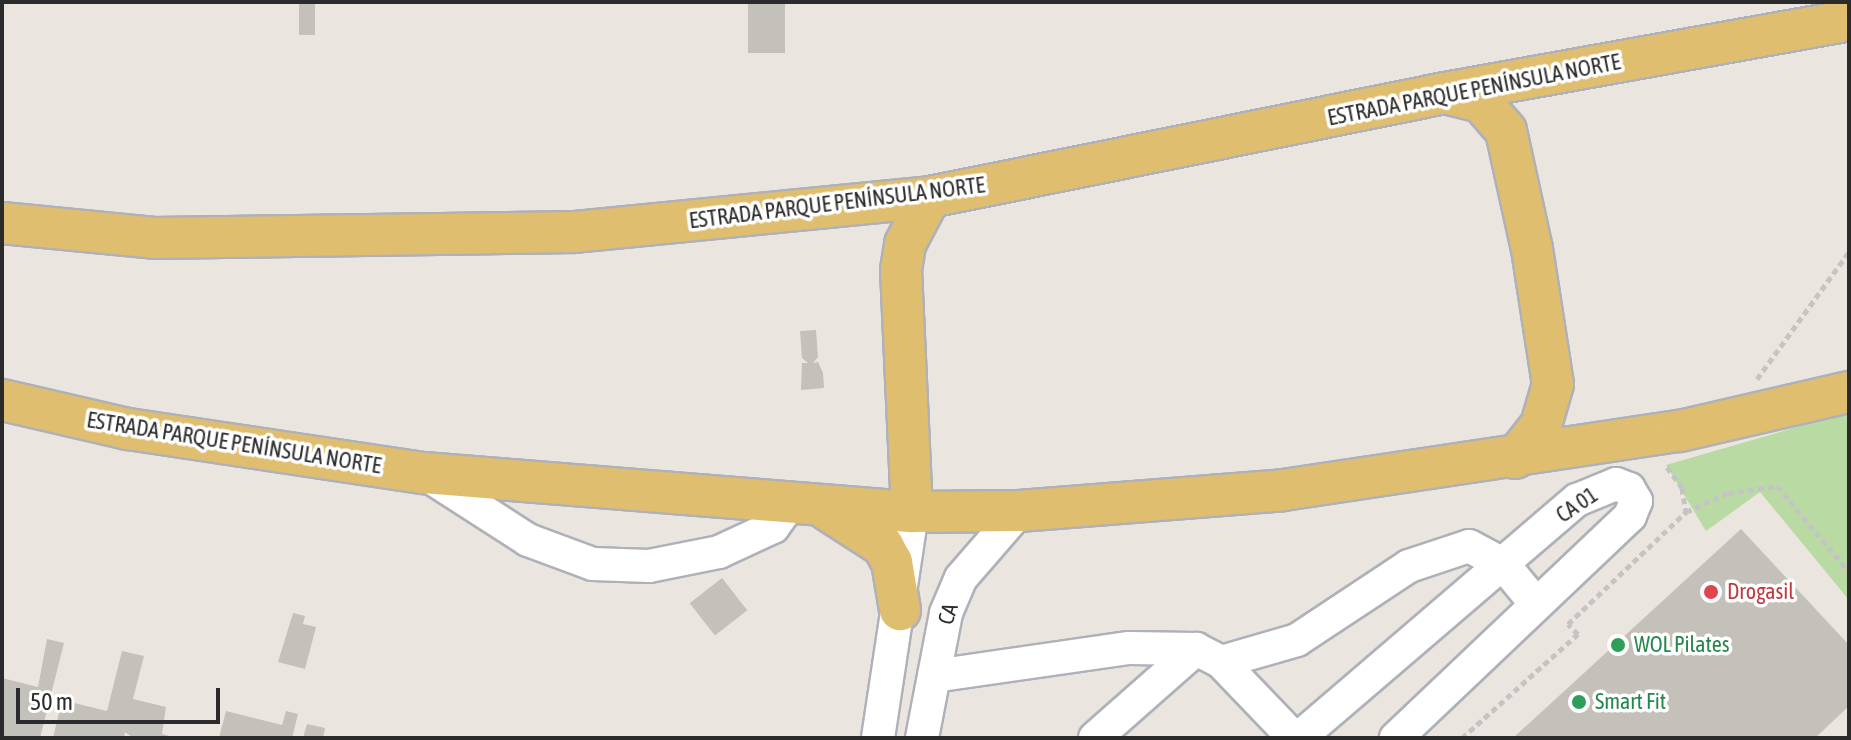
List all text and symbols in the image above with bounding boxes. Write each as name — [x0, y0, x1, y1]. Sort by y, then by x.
street label: ESTRADA PARQUE PENÍNSULA NORTE — [1325, 49, 1623, 131]
street label: ESTRADA PARQUE PENÍNSULA NORTE — [688, 172, 986, 234]
street label: ESTRADA PARQUE PENÍNSULA NORTE — [85, 407, 383, 479]
street label: CA 01 — [1551, 482, 1603, 528]
place label: Drogasil — [1727, 579, 1794, 605]
marker: Drogasil — [1702, 583, 1720, 601]
street label: CA — [932, 600, 964, 628]
place label: WOL Pilates — [1634, 632, 1729, 658]
marker: WOL Pilates — [1609, 636, 1627, 654]
scale bar — [20, 672, 224, 722]
text: 50 m — [30, 688, 73, 715]
place label: Smart Fit — [1595, 689, 1666, 715]
marker: Smart Fit — [1570, 693, 1588, 711]

